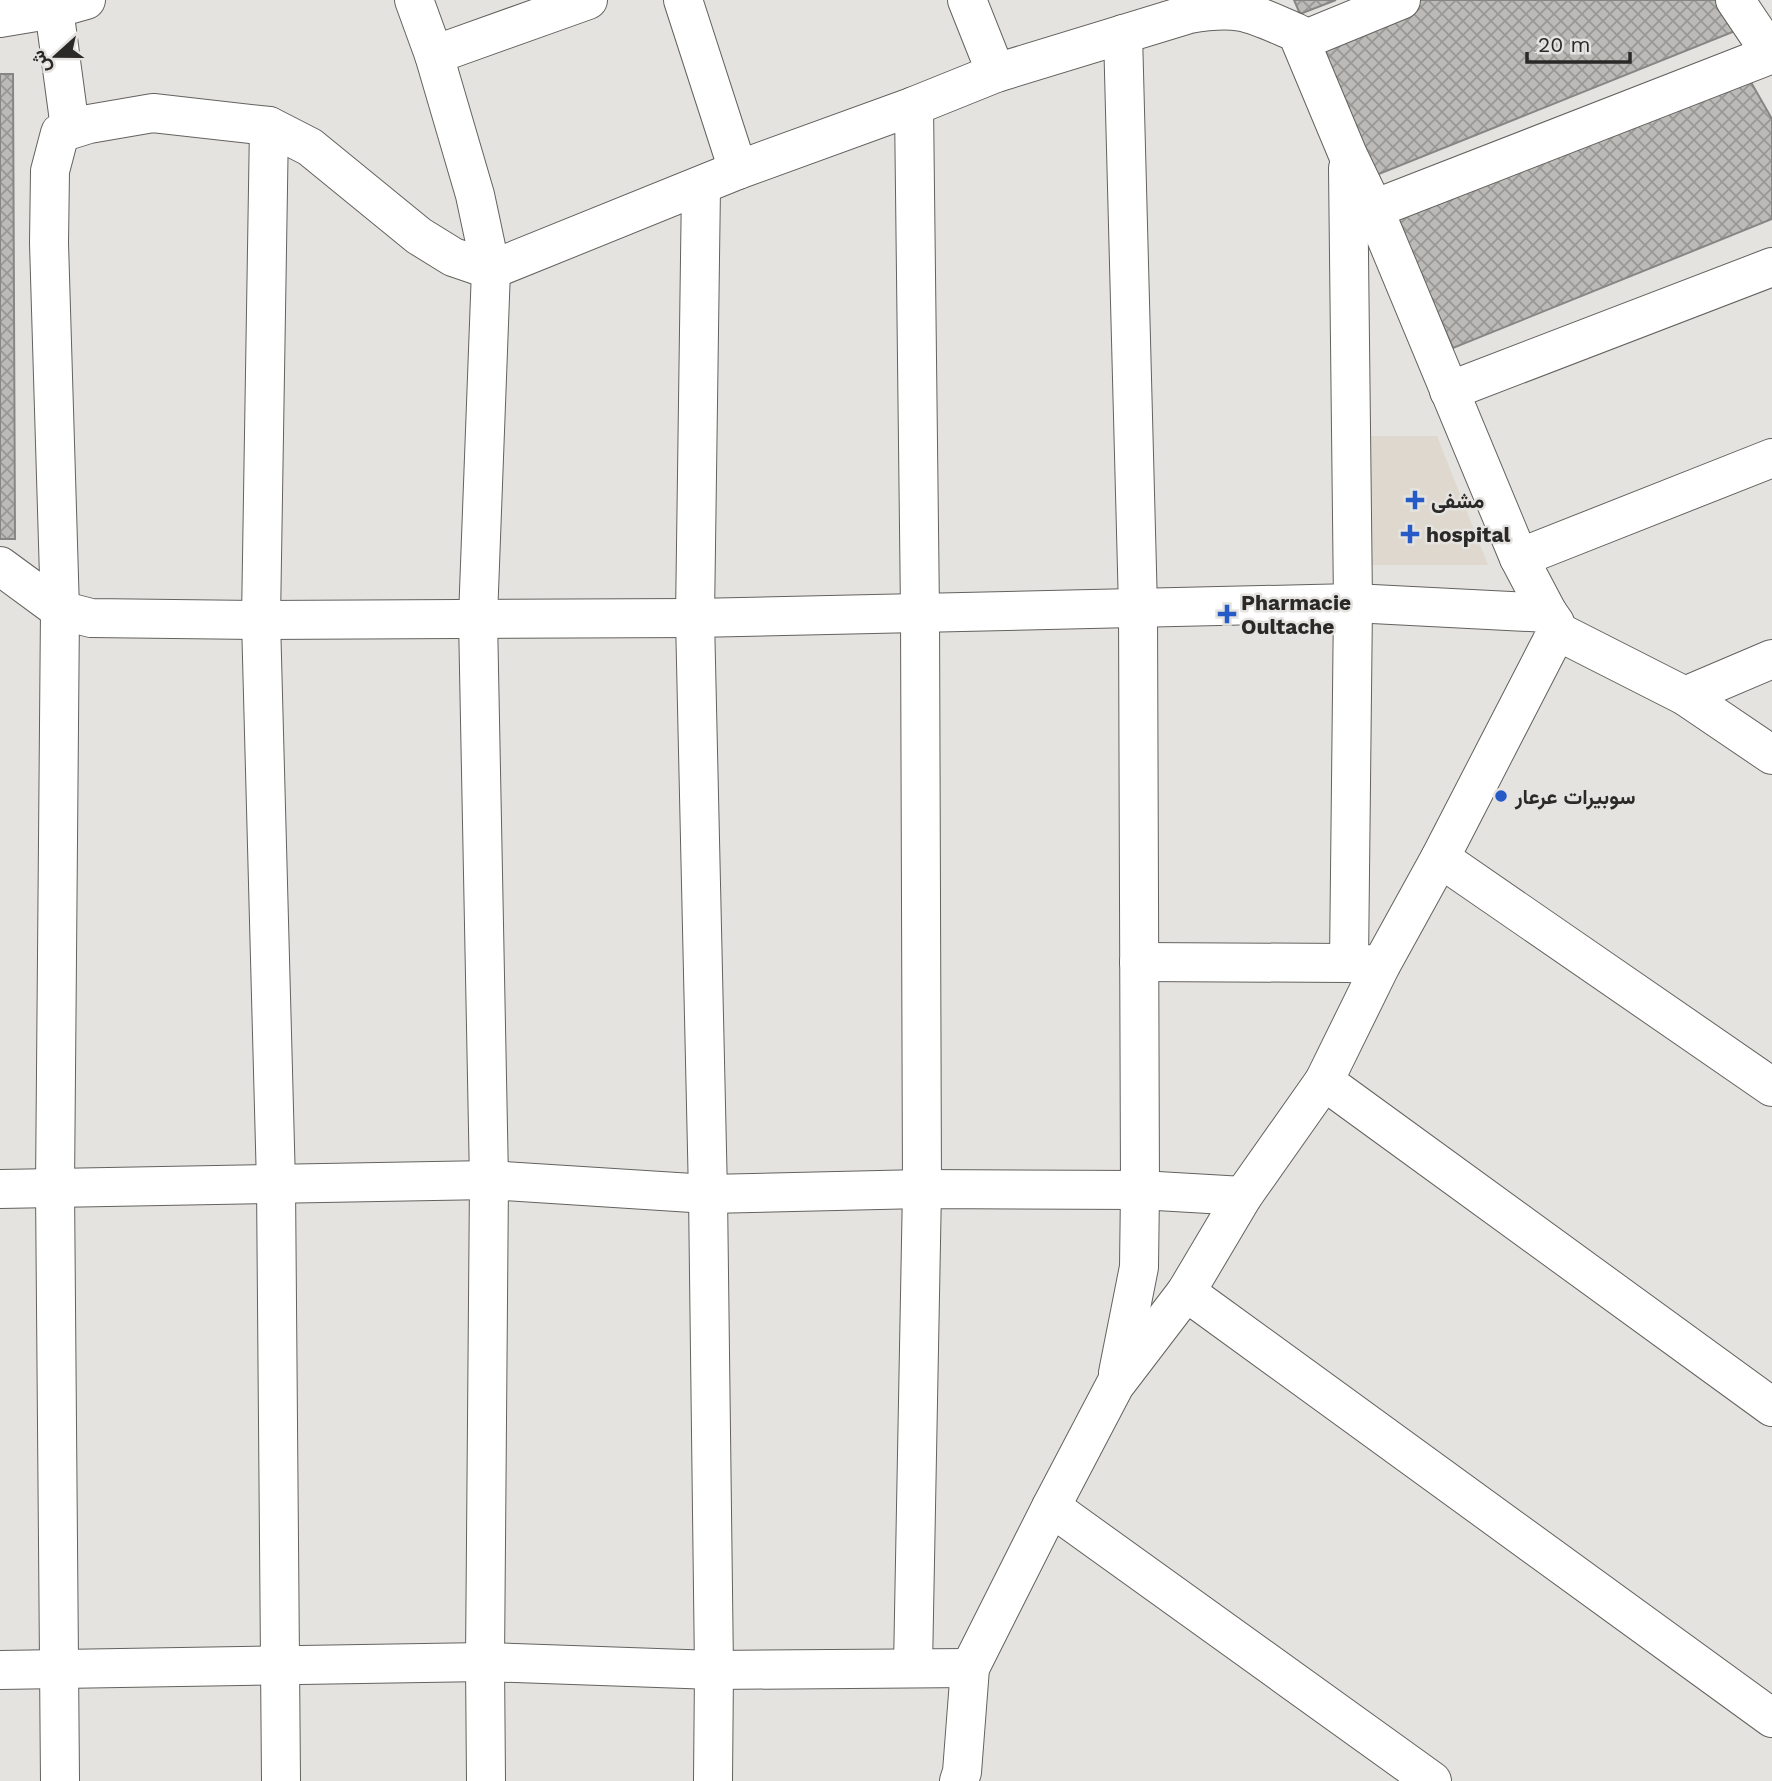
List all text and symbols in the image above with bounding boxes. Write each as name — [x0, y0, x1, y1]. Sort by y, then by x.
north arrow — [21, 21, 91, 91]
scale bar — [1527, 21, 1630, 65]
text: 20 m — [1538, 32, 1590, 57]
text: ش — [26, 47, 55, 77]
place label: مشفى — [1431, 488, 1484, 513]
marker: مشفى — [1405, 490, 1425, 510]
place label: hospital — [1426, 522, 1511, 547]
marker: hospital — [1400, 524, 1420, 544]
place label: Pharmacie Oultache — [1241, 590, 1351, 639]
marker: Pharmacie Oultache — [1219, 606, 1235, 622]
place label: سوبيرات عرعار — [1514, 784, 1635, 810]
marker: سوبيرات عرعار — [1493, 788, 1509, 804]

